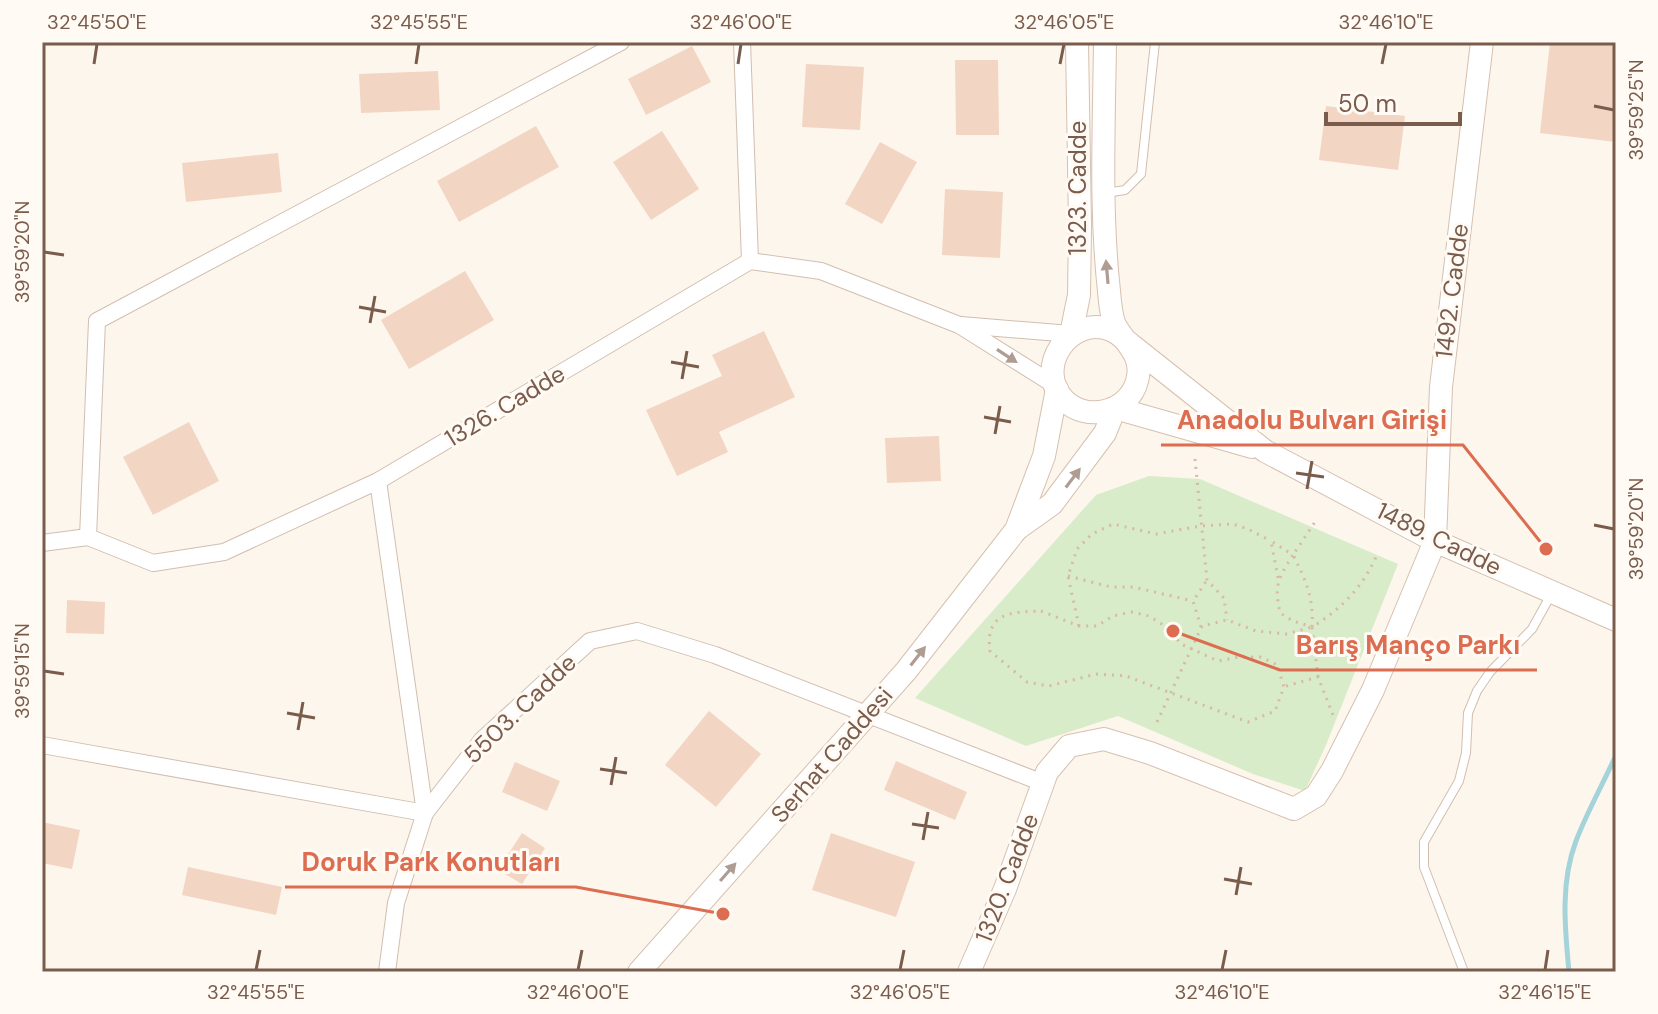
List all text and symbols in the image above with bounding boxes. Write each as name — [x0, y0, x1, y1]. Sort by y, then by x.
text: 32°45'50"E — [47, 9, 147, 35]
text: 32°45'55"E — [370, 9, 468, 35]
text: 32°46'00"E — [690, 9, 792, 35]
text: 32°46'05"E — [1014, 9, 1114, 35]
text: 32°46'10"E — [1338, 9, 1434, 35]
text: 39°59'25"N — [1623, 59, 1649, 161]
scale bar — [1326, 76, 1460, 126]
text: 50 m — [1338, 88, 1397, 119]
street label: 1323. Cadde — [1062, 121, 1093, 255]
text: 39°59'20"N — [9, 201, 35, 303]
street label: 1492. Cadde — [1428, 222, 1475, 360]
one-way arrow — [1100, 259, 1113, 284]
one-way arrow — [997, 348, 1018, 363]
street label: 1326. Cadde — [439, 358, 570, 454]
callout: Anadolu Bulvarı Girişi — [1161, 395, 1463, 445]
text: Anadolu Bulvarı Girişi — [1177, 403, 1447, 437]
one-way arrow — [1064, 468, 1080, 488]
text: 39°59'20"N — [1623, 478, 1649, 580]
street label: 1489. Cadde — [1372, 495, 1507, 582]
callout: Barış Manço Parkı — [1280, 620, 1537, 670]
text: 39°59'15"N — [9, 623, 35, 719]
text: Barış Manço Parkı — [1296, 628, 1520, 662]
one-way arrow — [909, 646, 925, 666]
street label: 5503. Cadde — [457, 647, 583, 770]
street label: Serhat Caddesi — [764, 680, 899, 829]
street label: 1320. Cadde — [968, 809, 1045, 947]
callout: Doruk Park Konutları — [285, 837, 576, 887]
text: Doruk Park Konutları — [302, 845, 560, 879]
one-way arrow — [719, 863, 736, 883]
text: 32°45'55"E — [207, 979, 305, 1005]
text: 32°46'00"E — [527, 979, 629, 1005]
text: 32°46'05"E — [850, 979, 950, 1005]
text: 32°46'10"E — [1174, 979, 1270, 1005]
text: 32°46'15"E — [1498, 979, 1592, 1005]

